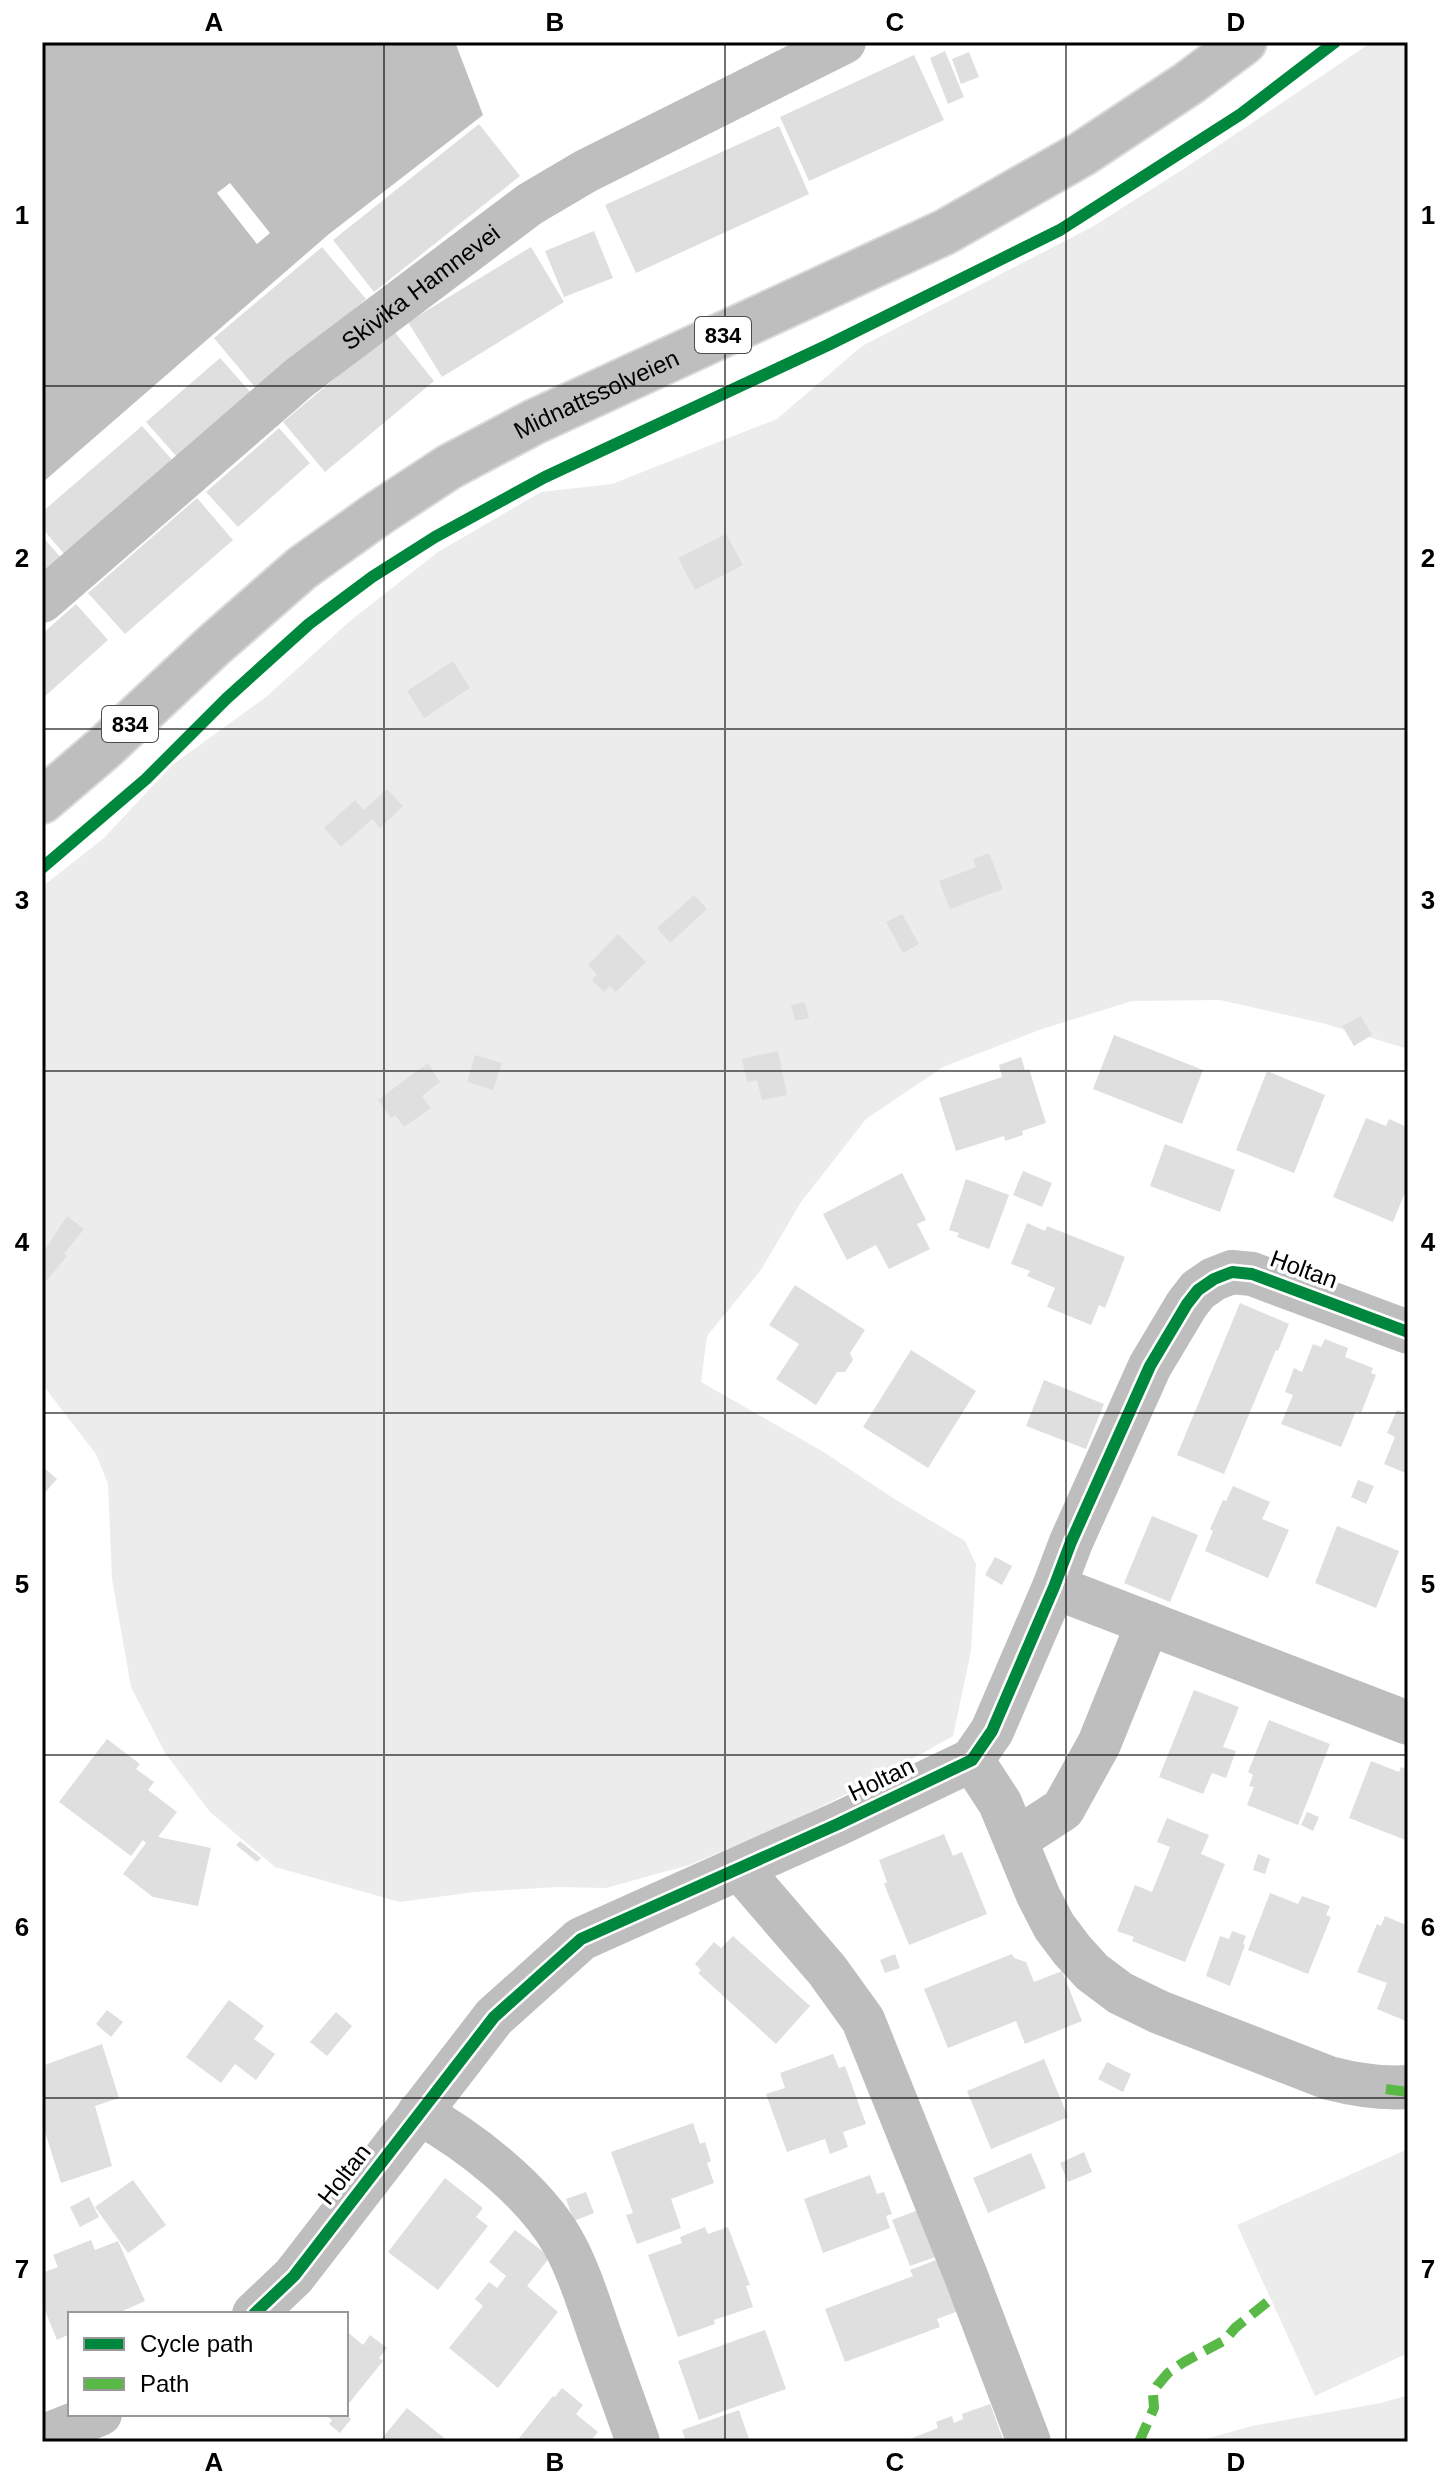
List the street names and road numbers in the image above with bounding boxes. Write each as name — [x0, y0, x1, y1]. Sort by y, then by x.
street label: Skivika Hamnevei — [336, 219, 505, 355]
road number: 834 — [695, 317, 751, 353]
street label: Midnattssolveien — [509, 344, 683, 444]
road number: 834 — [102, 706, 158, 742]
street label: Holtan — [1267, 1244, 1341, 1294]
street label: Holtan — [844, 1752, 918, 1806]
street label: Holtan — [312, 2138, 376, 2210]

